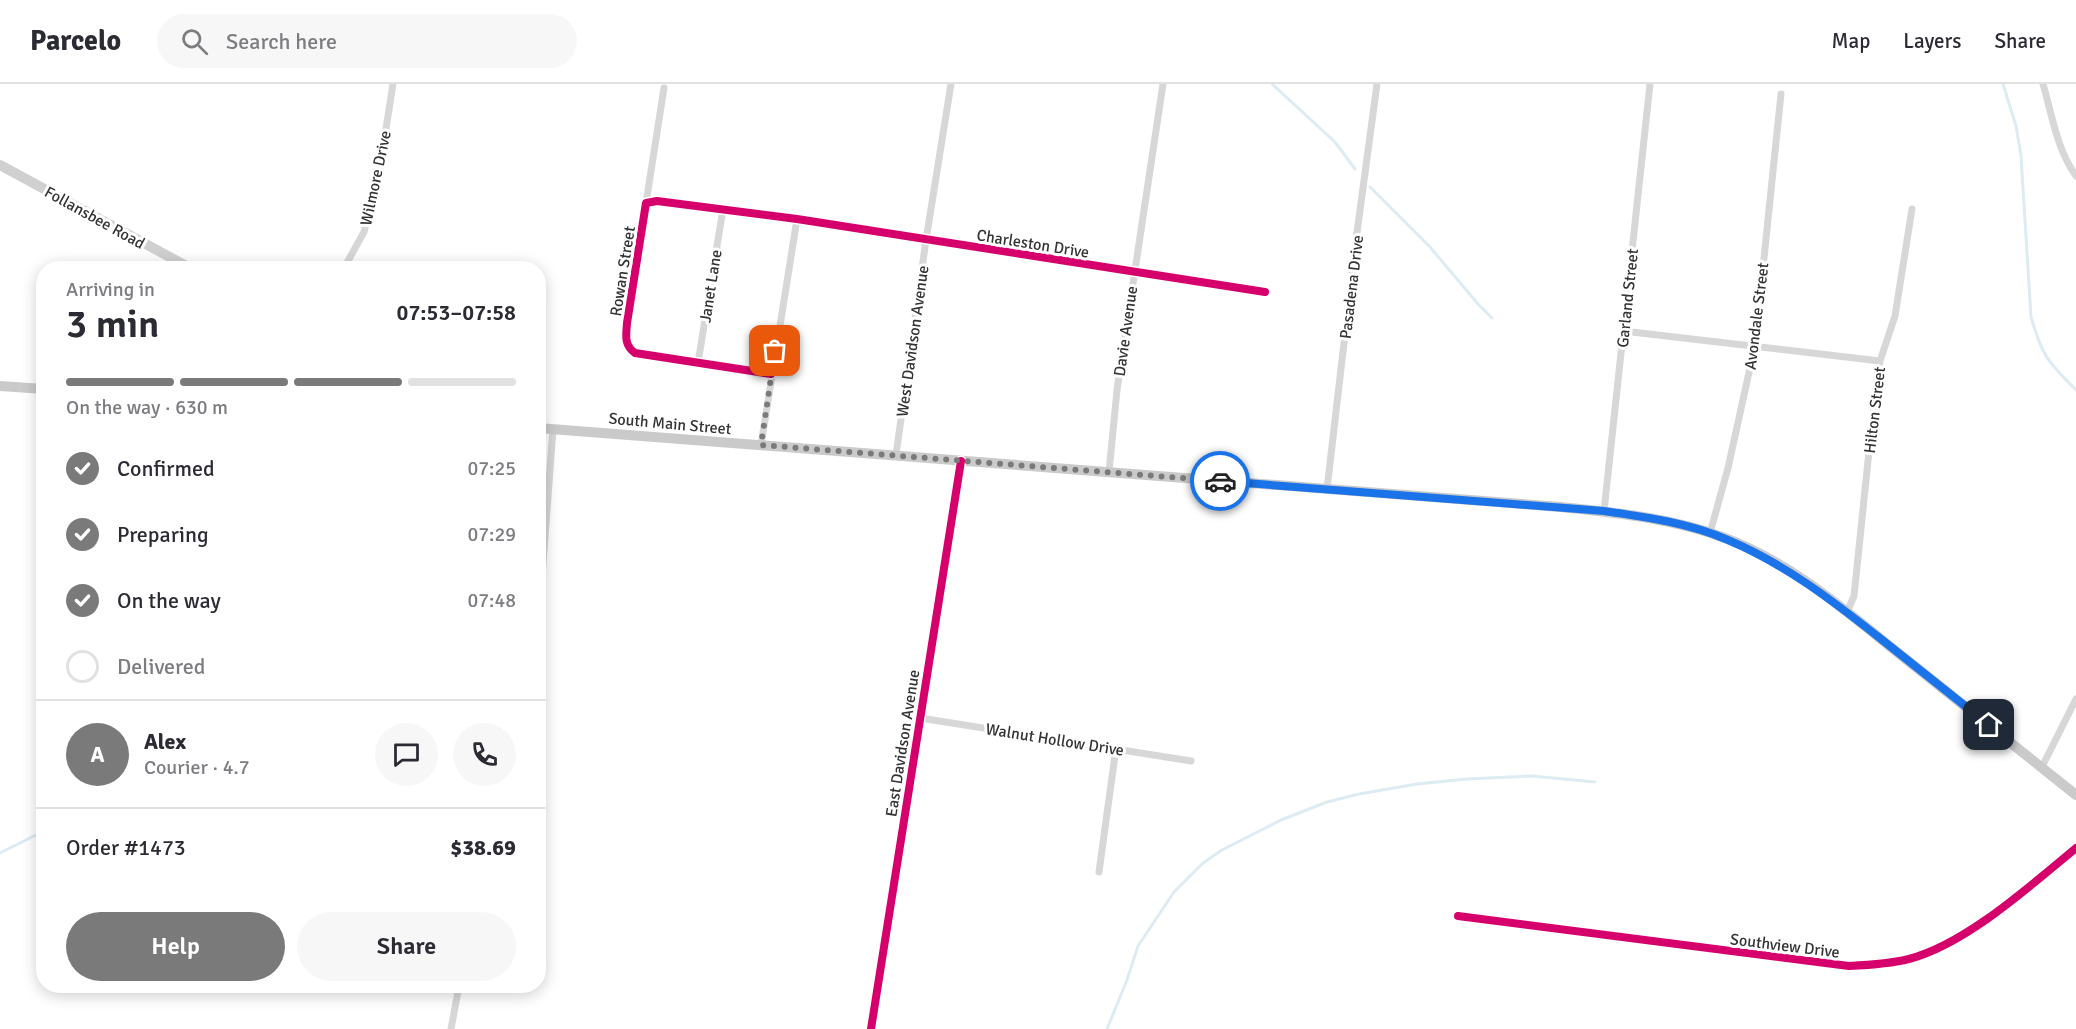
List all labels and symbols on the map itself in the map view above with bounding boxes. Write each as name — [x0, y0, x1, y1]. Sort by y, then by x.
street label: Wilmore Drive — [356, 129, 396, 228]
street label: Follansbee Road — [41, 182, 148, 254]
street label: Rowan Street — [606, 224, 640, 318]
street label: Charleston Drive — [975, 225, 1091, 263]
street label: Pasadena Drive — [1336, 234, 1368, 340]
street label: Garland Street — [1613, 247, 1643, 349]
street label: Janet Lane — [695, 248, 727, 324]
street label: Avondale Street — [1740, 261, 1774, 371]
street label: West Davidson Avenue — [892, 264, 934, 418]
street label: Davie Avenue — [1110, 285, 1142, 378]
pin — [749, 325, 800, 376]
street label: Hilton Street — [1860, 365, 1890, 455]
street label: South Main Street — [608, 409, 733, 439]
courier — [1190, 451, 1250, 511]
street label: East Davidson Avenue — [881, 668, 925, 818]
pin — [1963, 699, 2014, 750]
street label: Walnut Hollow Drive — [984, 719, 1125, 761]
street label: Southview Drive — [1729, 929, 1841, 963]

